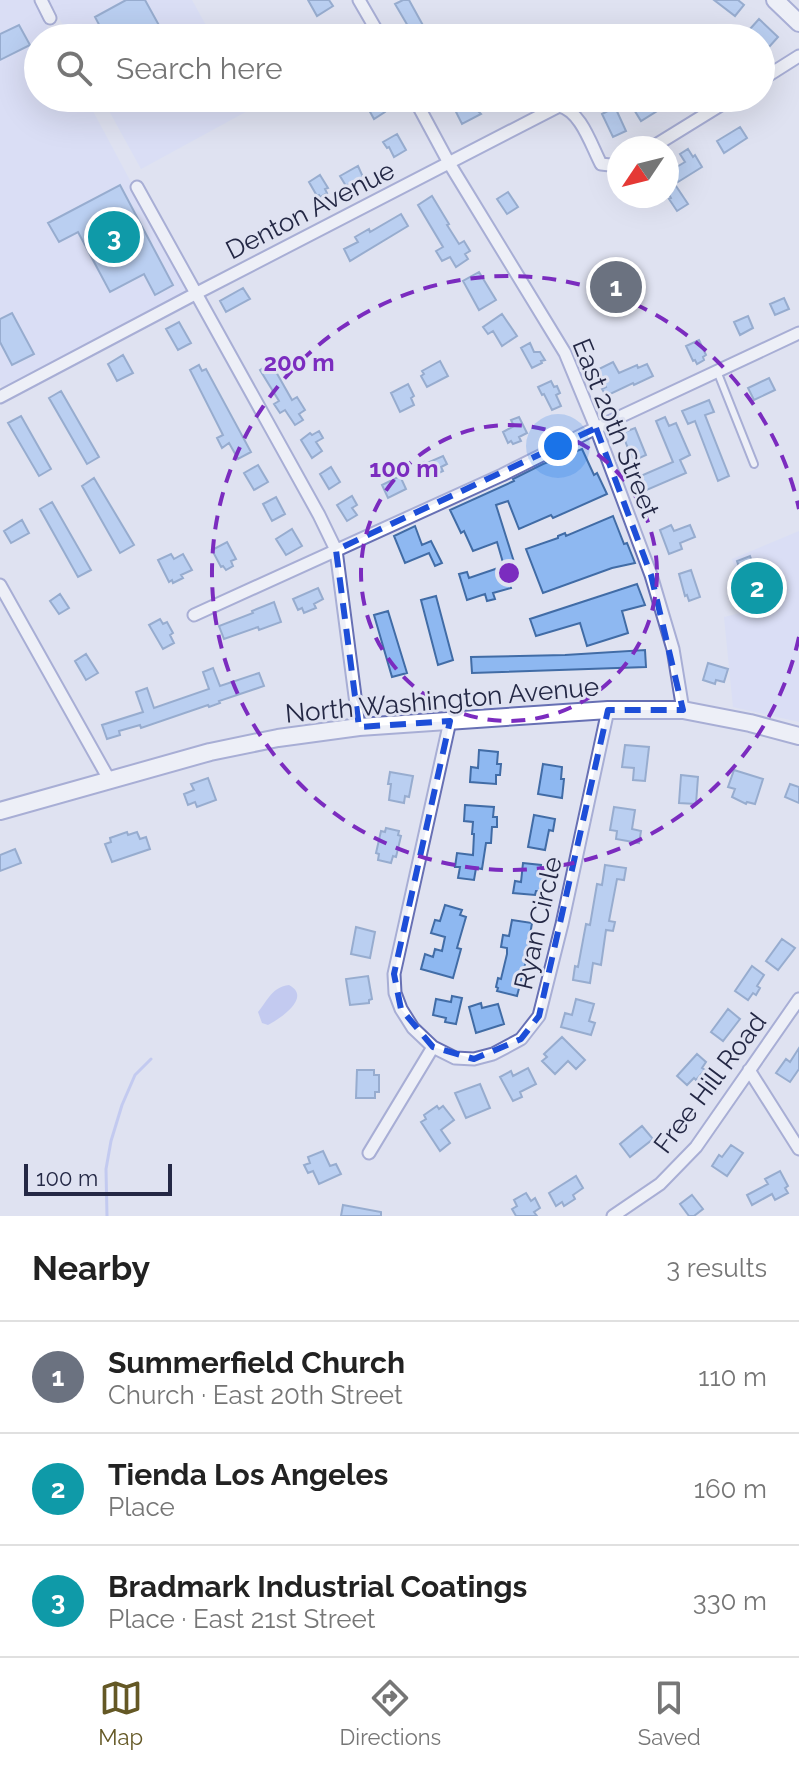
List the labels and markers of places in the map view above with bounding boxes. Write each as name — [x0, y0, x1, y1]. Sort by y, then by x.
pin: 3 — [88, 207, 140, 267]
pin: 1 — [590, 257, 642, 317]
pin: 2 — [731, 558, 783, 618]
centre of rings — [495, 559, 523, 587]

